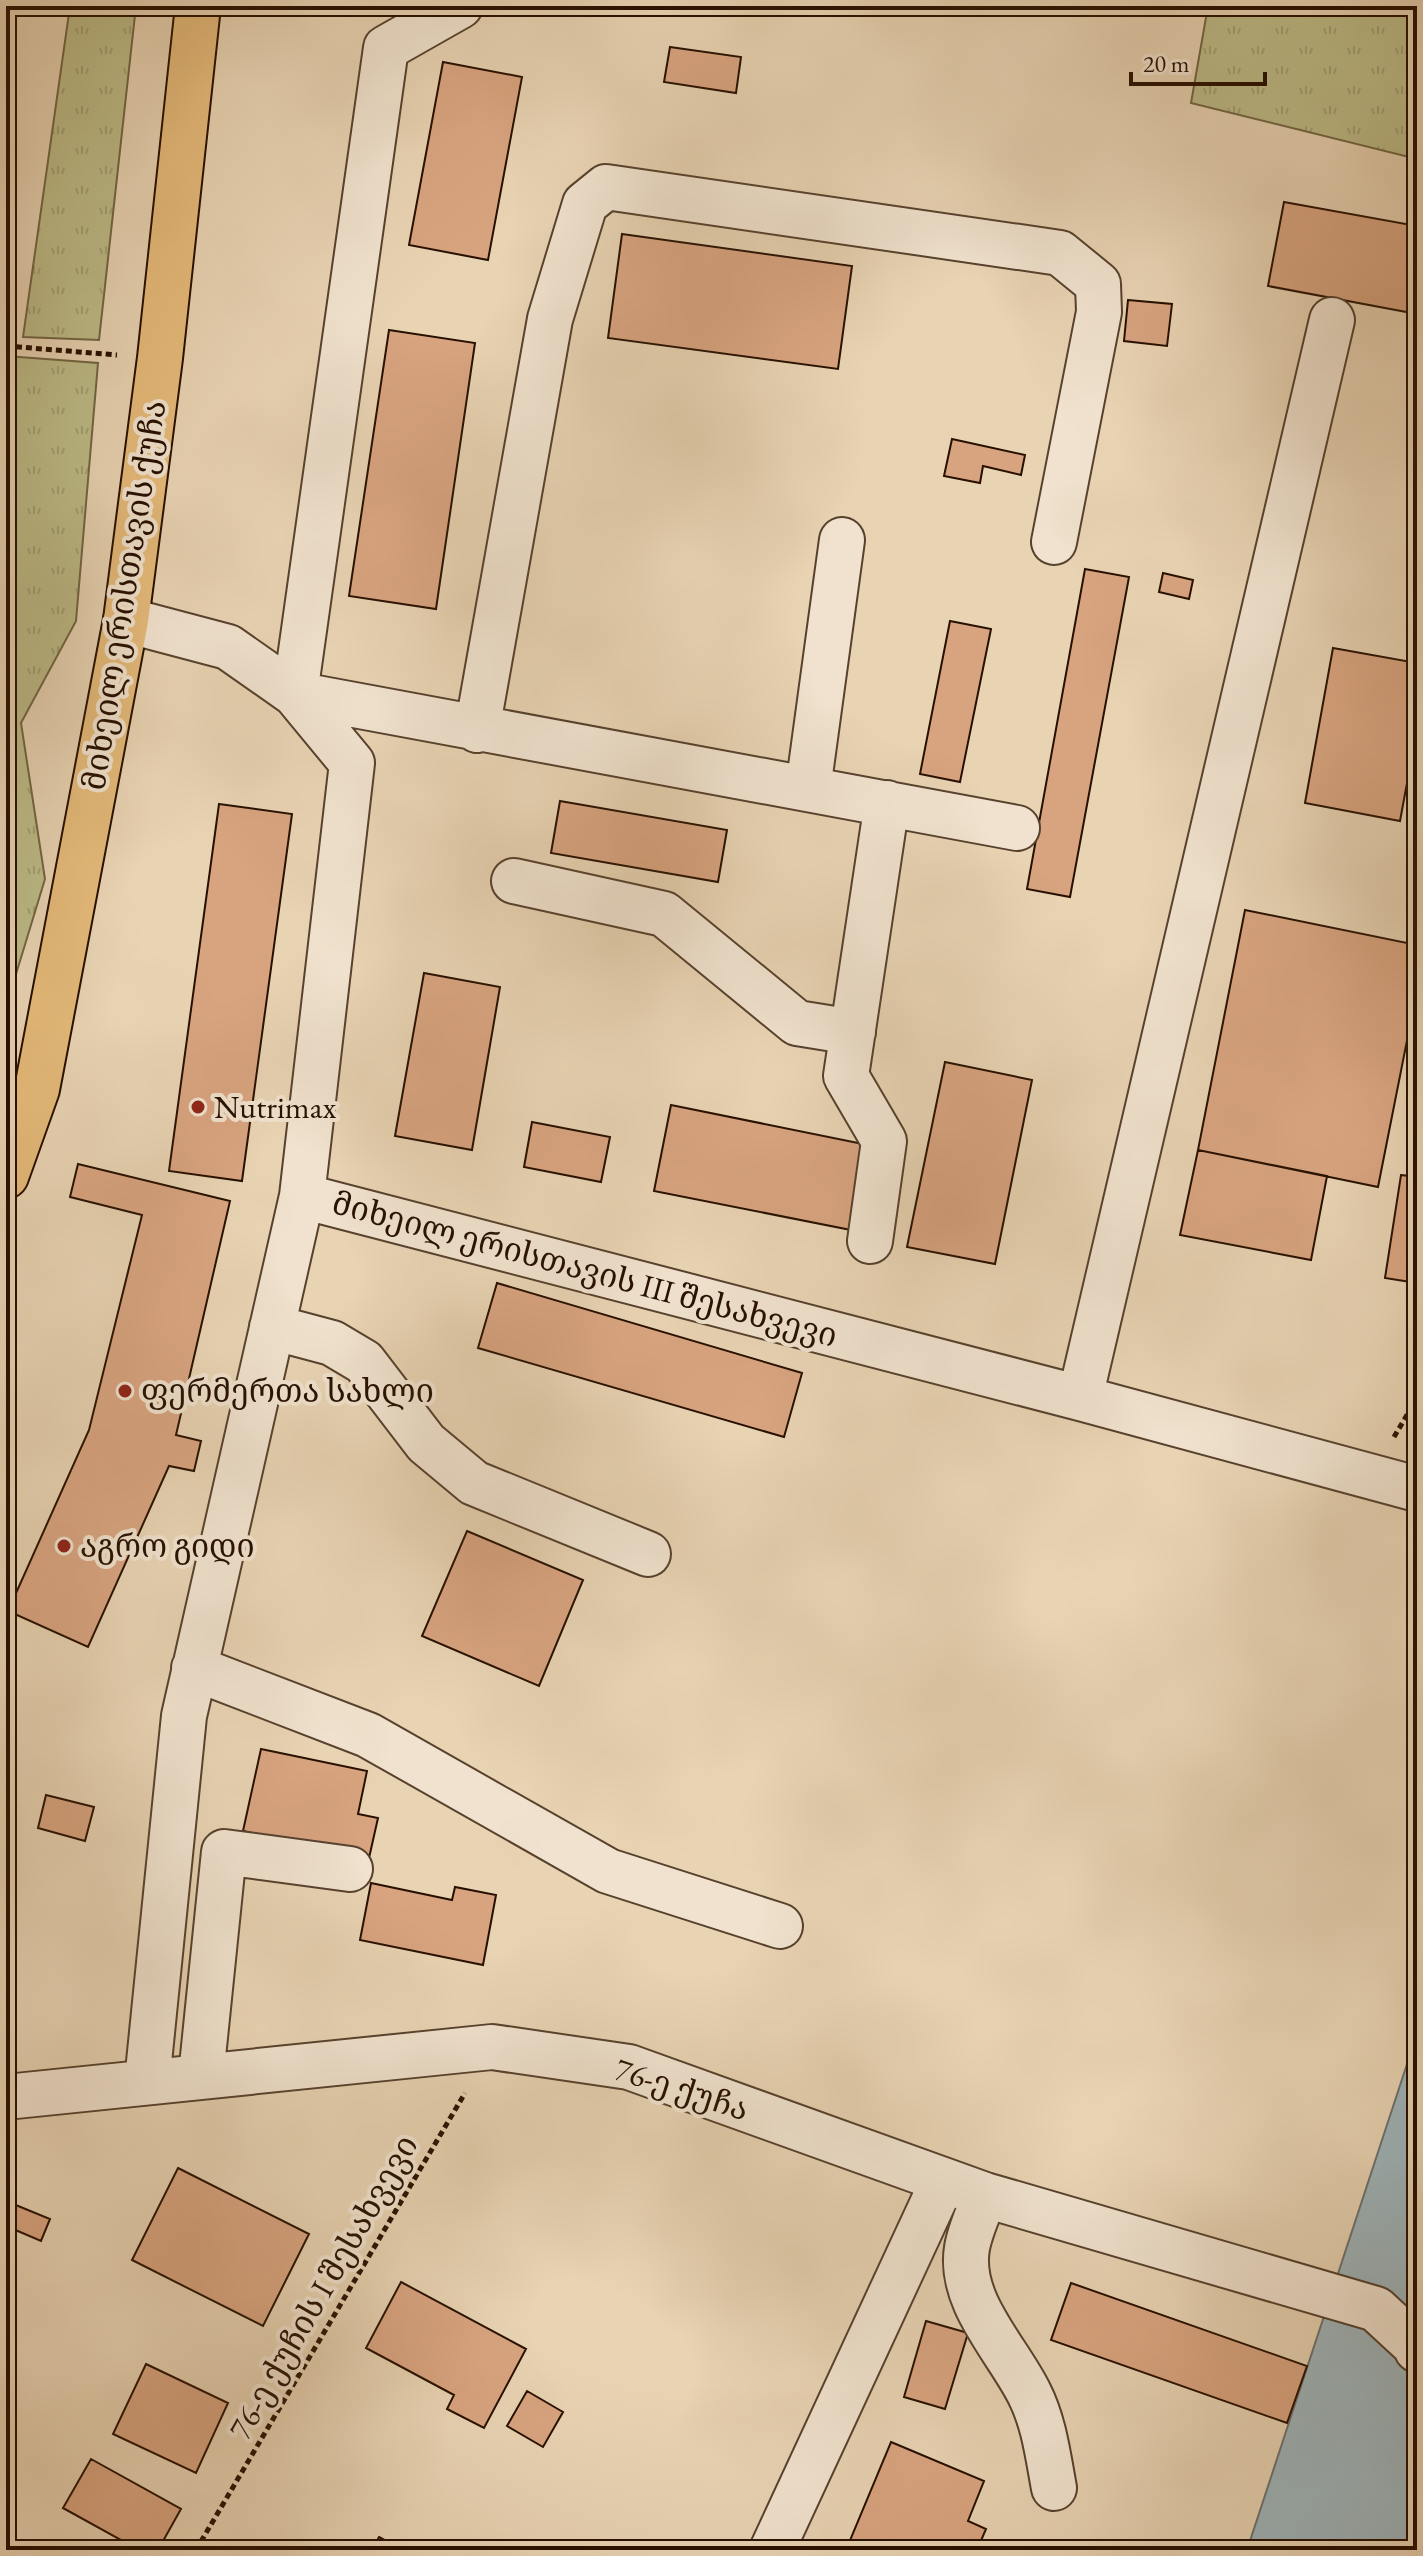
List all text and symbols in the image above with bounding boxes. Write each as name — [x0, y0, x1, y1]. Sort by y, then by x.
scale bar — [1131, 36, 1265, 86]
text: 20 m — [1143, 48, 1190, 79]
street label: მიხეილ ერისთავის ქუჩა — [72, 397, 176, 793]
place label: Nutrimax — [214, 1086, 336, 1128]
marker: Nutrimax — [189, 1098, 207, 1116]
street label: მიხეილ ერისთავის III შესახვევი — [328, 1181, 842, 1357]
place label: ფერმერთა სახლი — [141, 1370, 434, 1412]
marker: ფერმერთა სახლი — [116, 1382, 134, 1400]
place label: აგრო გიდი — [80, 1525, 255, 1567]
marker: აგრო გიდი — [55, 1537, 73, 1555]
street label: 76-ე ქუჩა — [610, 2048, 754, 2130]
street label: 76-ე ქუჩის I შესახვევი — [219, 2127, 427, 2447]

